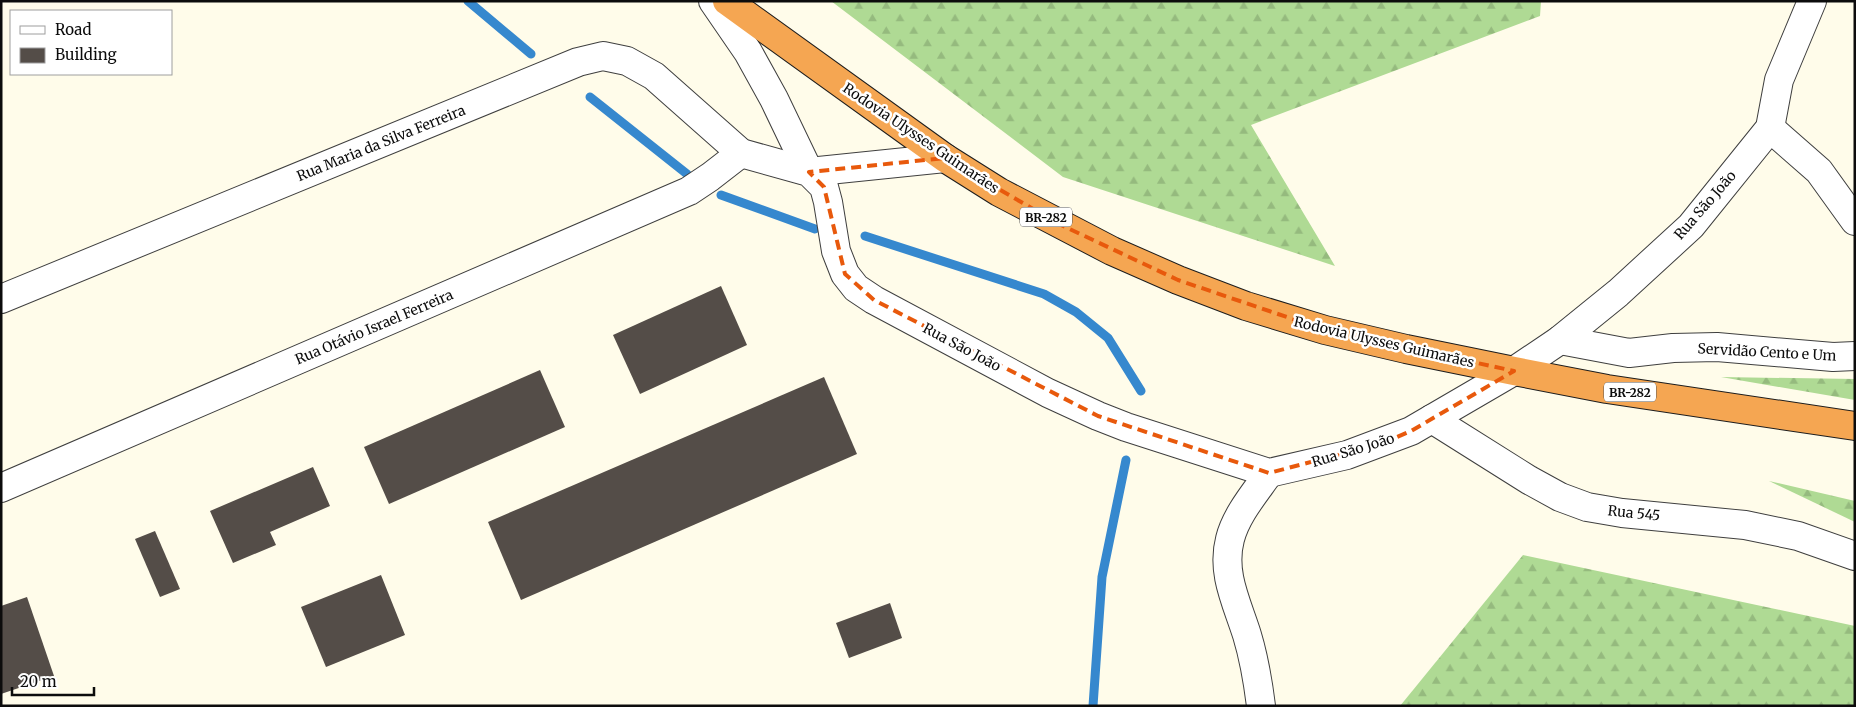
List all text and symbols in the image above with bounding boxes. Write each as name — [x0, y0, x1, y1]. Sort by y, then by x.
legend — [10, 10, 172, 75]
text: Road — [55, 20, 91, 39]
text: Building — [55, 45, 117, 64]
street label: Rodovia Ulysses Guimarães — [839, 79, 1003, 197]
street label: Rua Maria da Silva Ferreira — [294, 101, 468, 185]
street label: Rua São João — [1670, 167, 1740, 243]
road number: BR-282 — [1020, 208, 1072, 226]
street label: Rua Otávio Israel Ferreira — [292, 285, 456, 368]
street label: Rodovia Ulysses Guimarães — [1292, 312, 1476, 372]
street label: Rua São João — [920, 319, 1004, 375]
street label: Servidão Cento e Um — [1697, 339, 1837, 365]
road number: BR-282 — [1604, 382, 1656, 402]
street label: Rua São João — [1309, 429, 1397, 471]
street label: Rua 545 — [1607, 501, 1661, 525]
scale bar — [12, 664, 95, 696]
text: 20 m — [20, 672, 57, 691]

